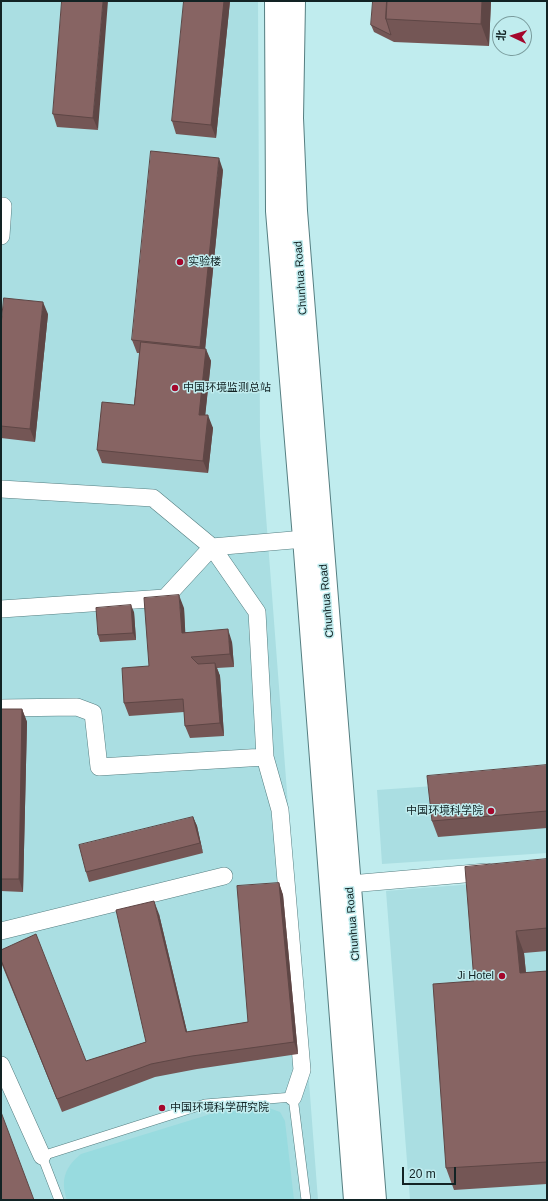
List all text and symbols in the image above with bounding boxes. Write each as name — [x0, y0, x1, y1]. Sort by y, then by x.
north arrow — [492, 16, 532, 56]
text: 北 — [495, 29, 507, 41]
street label: Chunhua Road — [292, 241, 310, 315]
place label: 实验楼 — [188, 255, 221, 269]
marker: 实验楼 — [175, 257, 185, 267]
place label: 中国环境监测总站 — [183, 381, 271, 395]
marker: 中国环境监测总站 — [170, 383, 180, 393]
street label: Chunhua Road — [317, 564, 337, 638]
place label: 中国环境科学院 — [406, 804, 483, 818]
marker: 中国环境科学院 — [486, 806, 496, 816]
street label: Chunhua Road — [343, 887, 363, 961]
place label: Ji Hotel — [457, 969, 494, 983]
marker: Ji Hotel — [497, 971, 507, 981]
place label: 中国环境科学研究院 — [170, 1101, 269, 1115]
marker: 中国环境科学研究院 — [157, 1103, 167, 1113]
scale bar — [404, 1159, 458, 1185]
text: 20 m — [409, 1167, 436, 1181]

